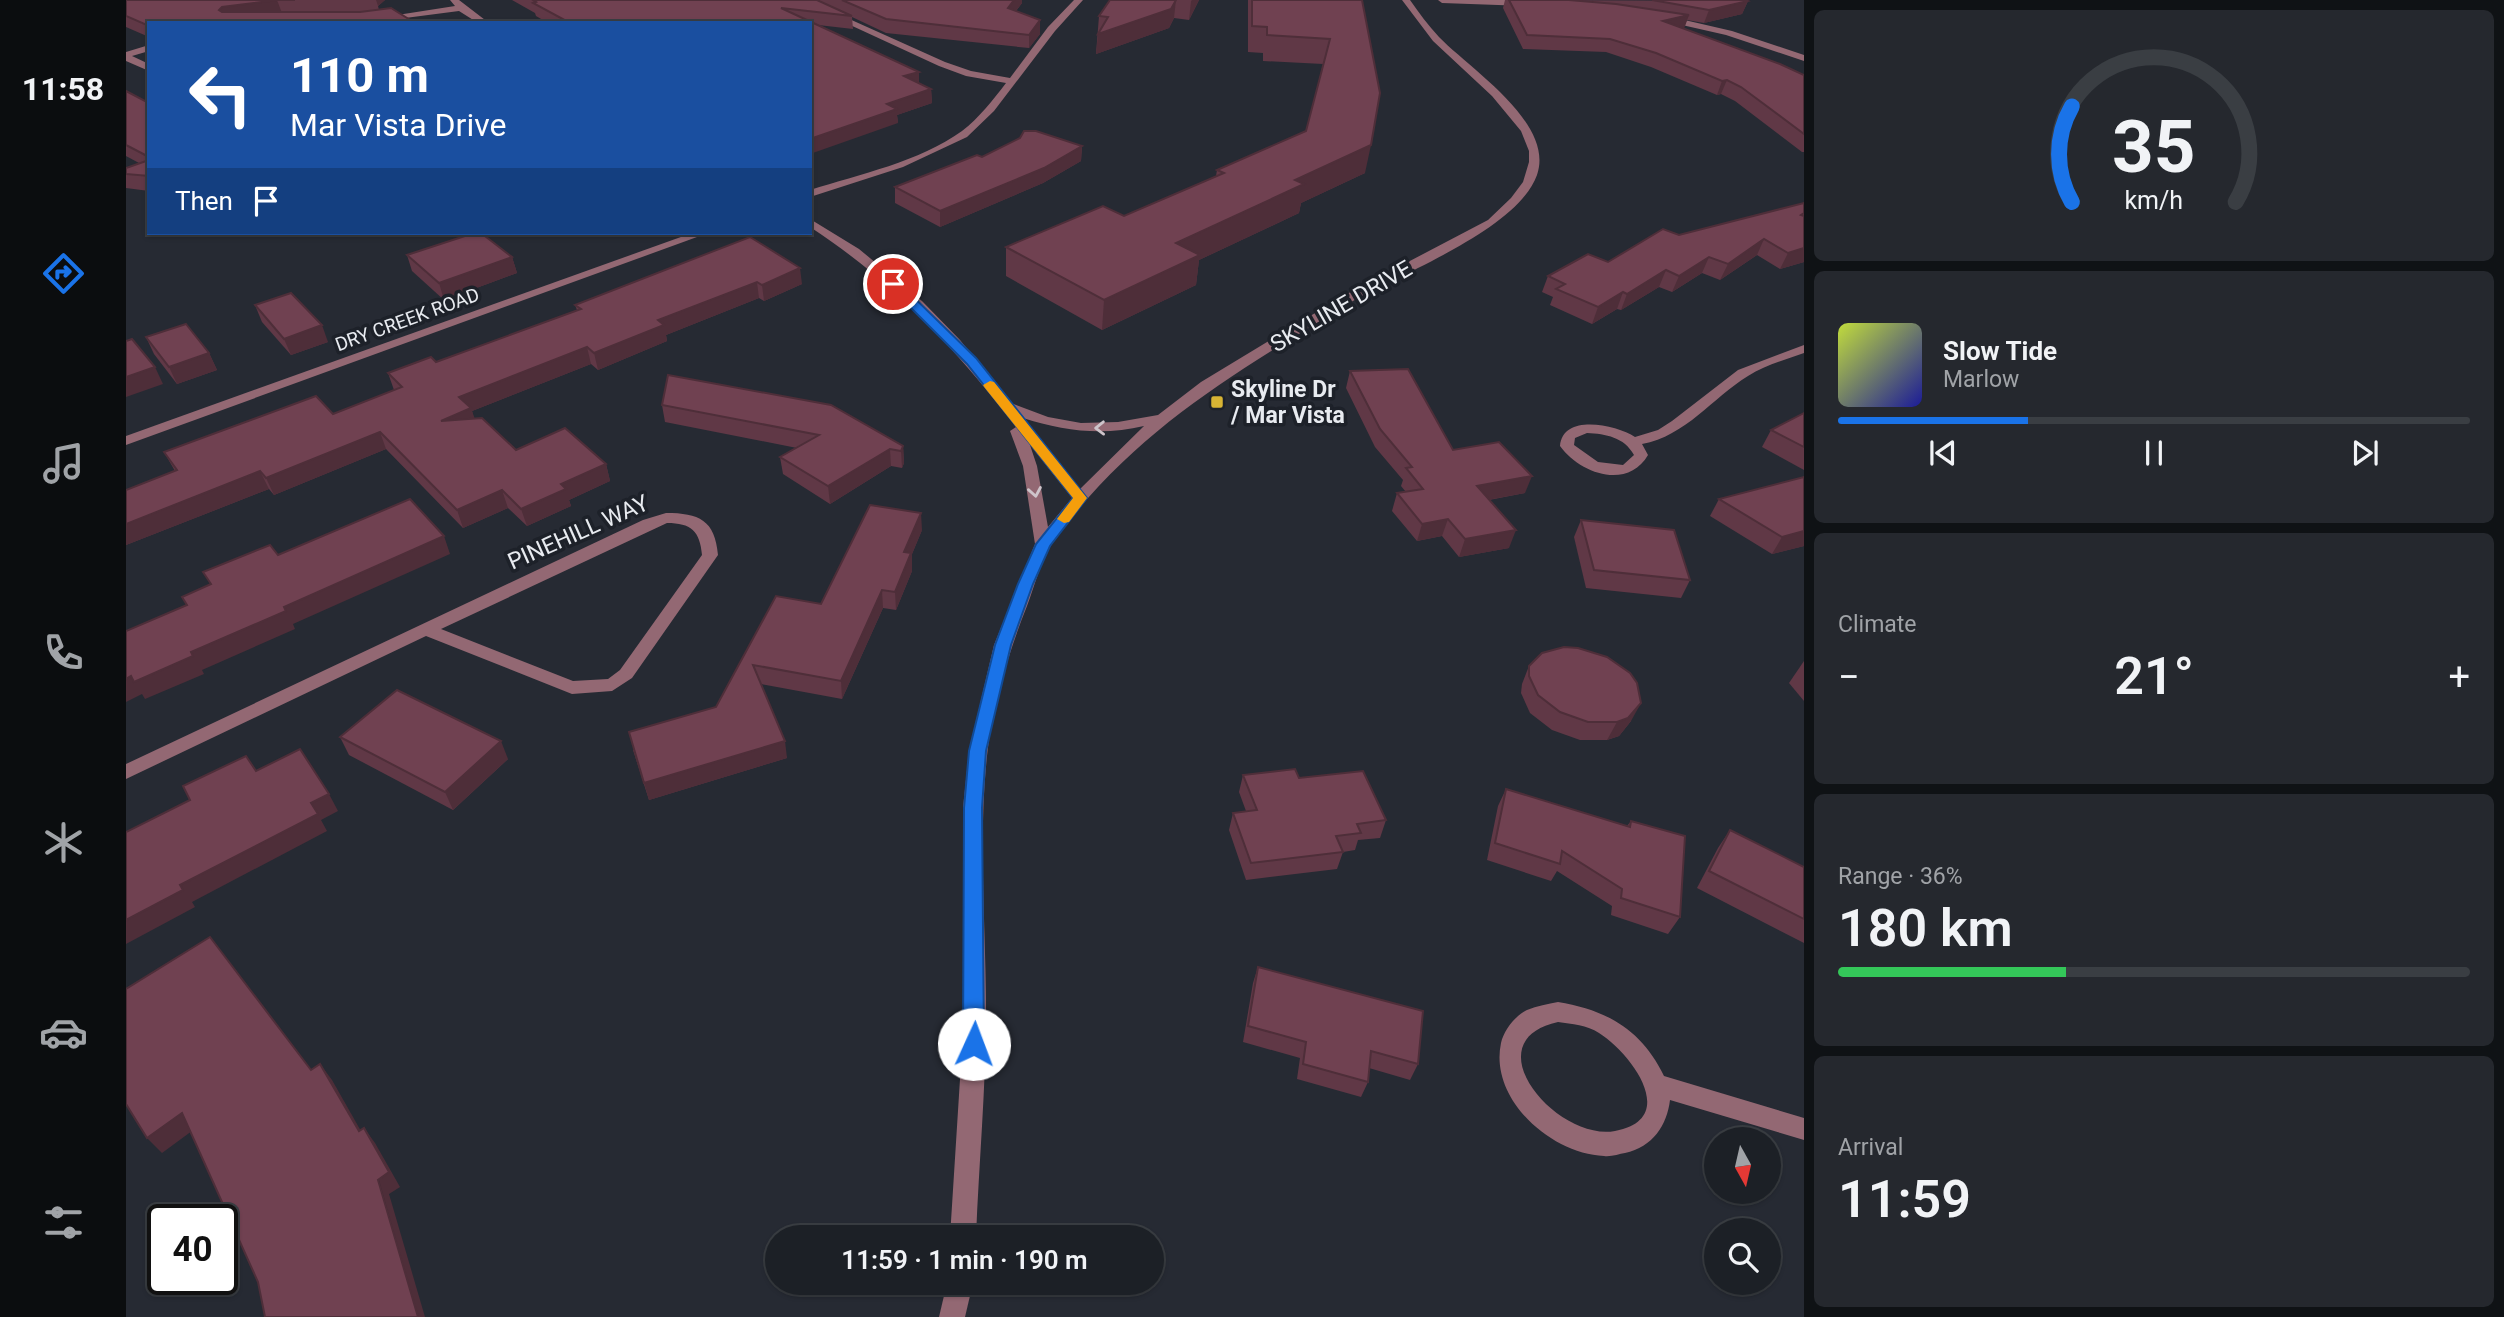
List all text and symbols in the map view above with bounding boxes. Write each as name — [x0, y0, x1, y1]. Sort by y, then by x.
text: 110 m — [290, 47, 429, 104]
icon: left — [175, 49, 266, 140]
text: 11:58 — [22, 70, 104, 108]
text: 35 — [2112, 104, 2196, 190]
text: Mar Vista Drive — [290, 106, 507, 144]
icon: arrive — [247, 182, 285, 220]
text: Then — [175, 186, 233, 216]
text: km/h — [2125, 186, 2183, 215]
icon: directions — [39, 249, 88, 298]
pin — [863, 254, 923, 314]
street label: SKYLINE DRIVE — [1266, 255, 1417, 358]
icon: arrive — [874, 265, 912, 303]
street label: DRY CREEK ROAD — [332, 283, 482, 356]
text: Slow Tide — [1943, 336, 2057, 366]
text: Marlow — [1943, 366, 2019, 393]
place label: Skyline Dr / Mar Vista — [1230, 376, 1345, 429]
marker: Skyline Dr / Mar Vista — [1209, 394, 1225, 410]
one-way arrow — [1094, 420, 1105, 435]
icon: previous — [1924, 434, 1962, 472]
icon: pause — [2135, 434, 2173, 472]
icon: next — [2346, 434, 2384, 472]
icon: music — [39, 439, 88, 488]
one-way arrow — [1027, 486, 1042, 498]
street label: PINEHILL WAY — [504, 489, 653, 576]
text: Climate — [1838, 611, 1917, 638]
icon: phone — [39, 628, 88, 677]
text: 21° — [2114, 646, 2194, 707]
text: − — [1838, 655, 1860, 699]
text: + — [2448, 655, 2470, 699]
icon: climate — [39, 818, 88, 867]
text: Range · 36% — [1838, 863, 1963, 890]
text: 180 km — [1838, 898, 2013, 959]
position arrow — [937, 1007, 1011, 1081]
icon: car — [39, 1008, 88, 1057]
north arrow — [1704, 1127, 1782, 1204]
map controls — [1704, 1127, 1781, 1295]
text: Arrival — [1838, 1134, 1903, 1161]
text: 11:59 — [1838, 1169, 1971, 1230]
icon: filters — [39, 1198, 88, 1247]
speed limit sign: 40 — [147, 1204, 238, 1295]
button: search — [1704, 1218, 1781, 1295]
text: 11:59 · 1 min · 190 m — [841, 1245, 1088, 1275]

